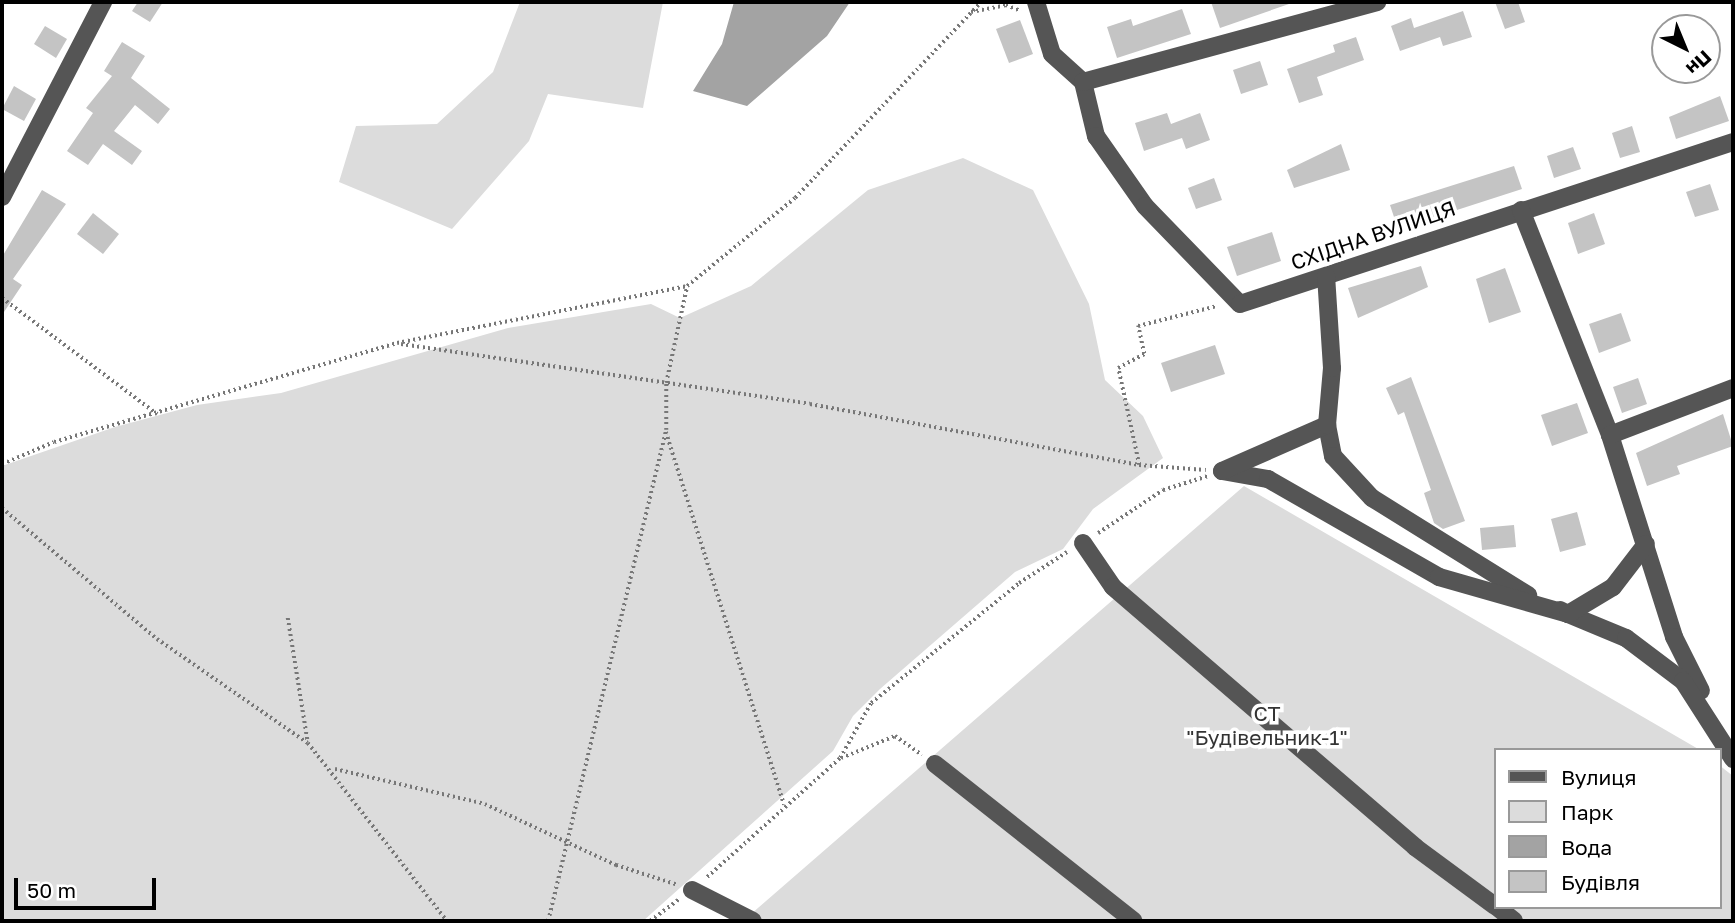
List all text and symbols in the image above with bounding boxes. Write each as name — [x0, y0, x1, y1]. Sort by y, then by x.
north arrow — [1651, 14, 1721, 84]
text: Пн — [1682, 46, 1717, 80]
street label: СХІДНА ВУЛИЦЯ — [1287, 195, 1459, 275]
park label: СТ "Будівельник-1" — [1186, 700, 1348, 750]
legend — [1494, 748, 1721, 909]
text: Вулиця — [1561, 764, 1637, 790]
text: Парк — [1561, 799, 1614, 825]
text: Вода — [1561, 834, 1612, 860]
scale bar — [18, 864, 159, 908]
text: Будівля — [1561, 869, 1640, 895]
text: 50 m — [27, 877, 76, 903]

